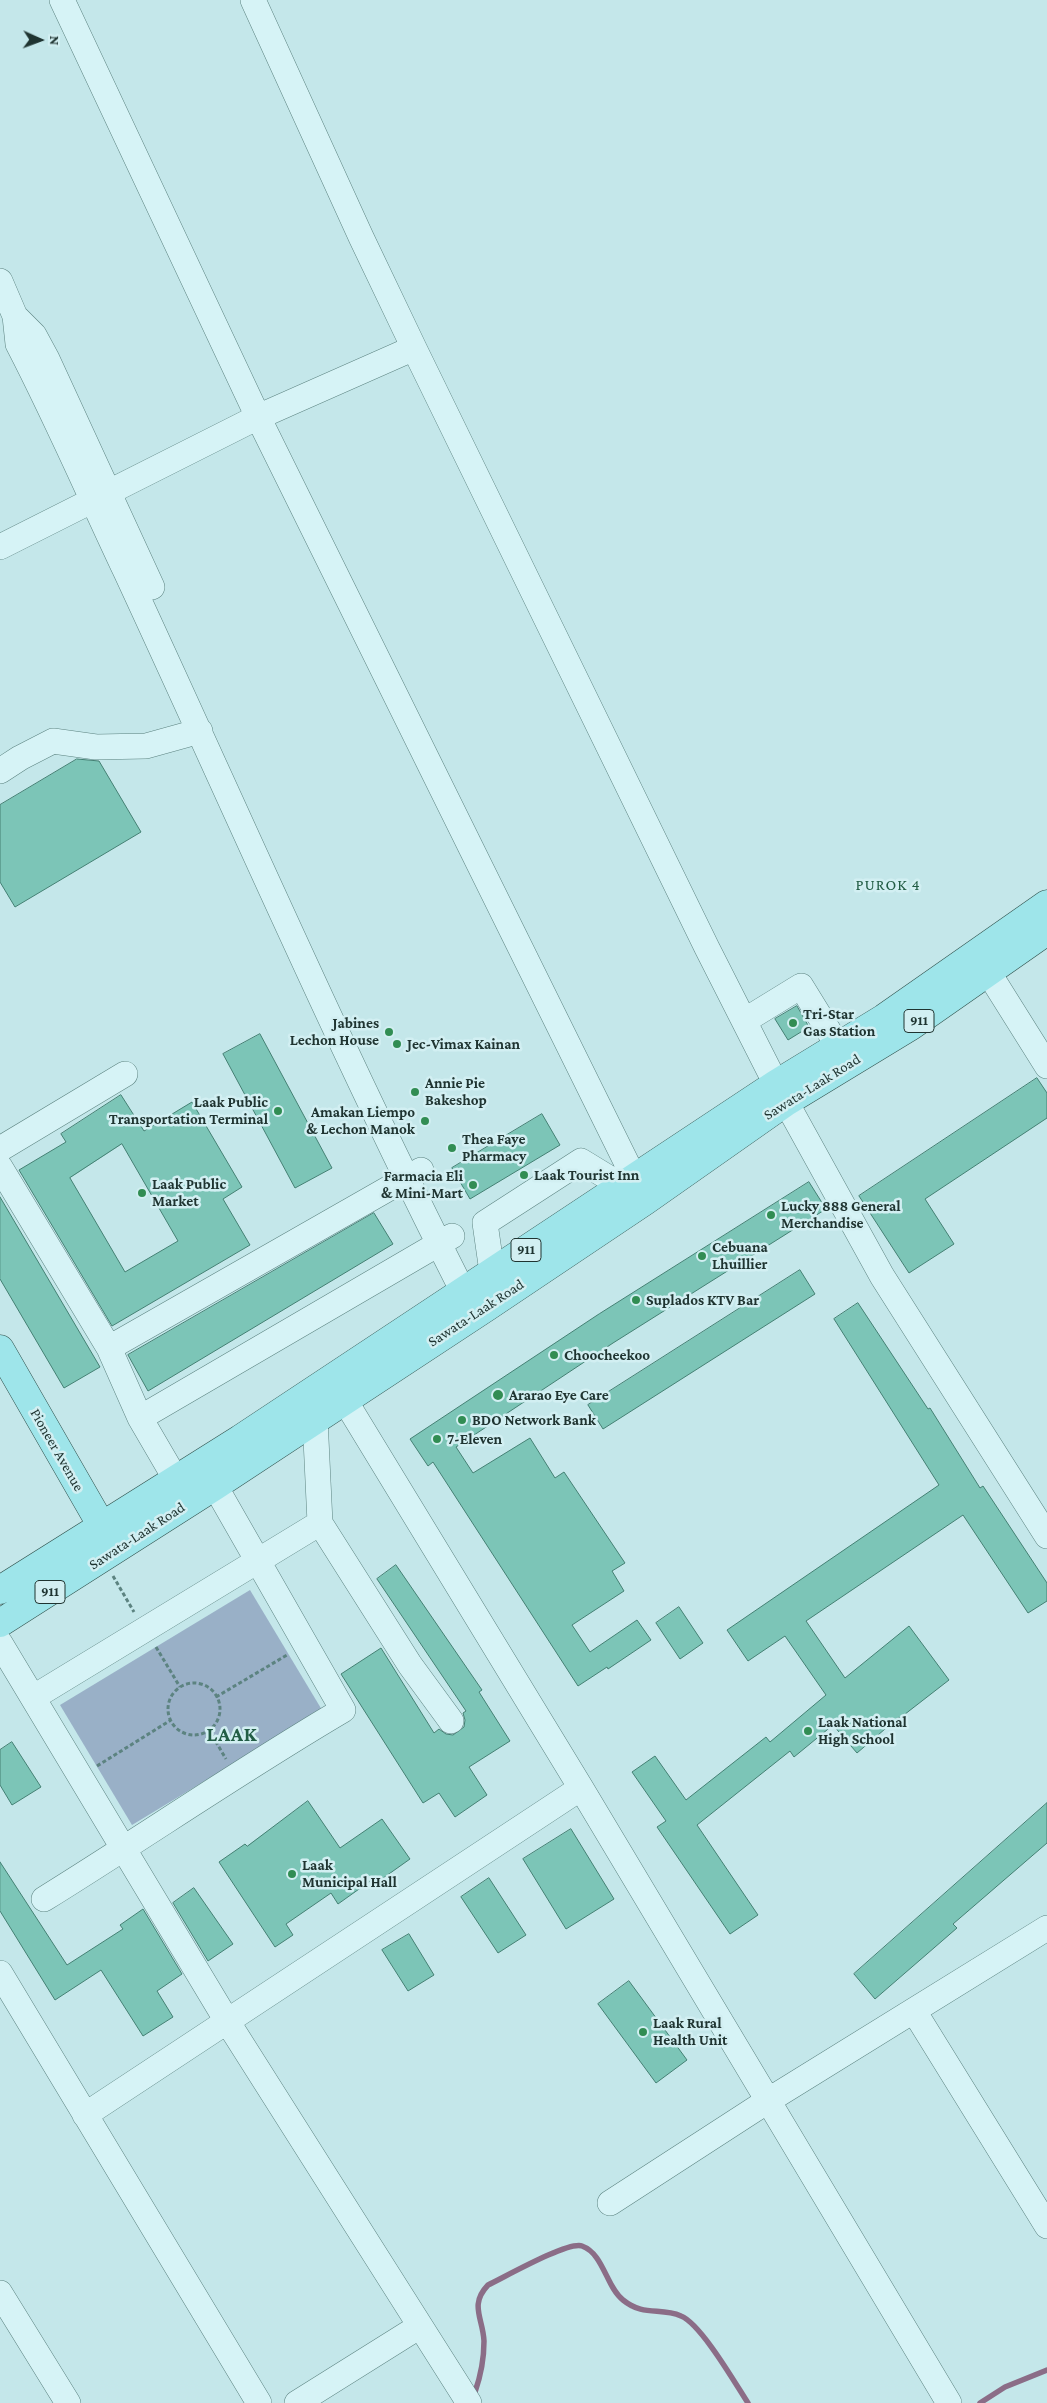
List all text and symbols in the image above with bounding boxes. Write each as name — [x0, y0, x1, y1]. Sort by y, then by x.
north arrow — [15, 15, 65, 65]
text: N — [47, 35, 63, 46]
district label: PUROK 4 — [855, 875, 921, 895]
place label: Tri-Star Gas Station — [803, 1005, 875, 1040]
road number: 911 — [904, 1009, 934, 1032]
place label: Jabines Lechon House — [290, 1014, 379, 1049]
marker: Tri-Star Gas Station — [787, 1017, 799, 1029]
marker: Jabines Lechon House — [383, 1026, 395, 1038]
place label: Jec-Vimax Kainan — [407, 1035, 520, 1053]
marker: Jec-Vimax Kainan — [391, 1038, 403, 1050]
street label: Sawata-Laak Road — [760, 1050, 864, 1124]
place label: Annie Pie Bakeshop — [425, 1074, 487, 1109]
marker: Annie Pie Bakeshop — [409, 1086, 421, 1098]
place label: Laak Public Transportation Terminal — [109, 1093, 268, 1128]
place label: Amakan Liempo & Lechon Manok — [306, 1103, 415, 1138]
marker: Laak Public Transportation Terminal — [272, 1105, 284, 1117]
marker: Amakan Liempo & Lechon Manok — [419, 1115, 431, 1127]
place label: Thea Faye Pharmacy — [462, 1130, 526, 1165]
marker: Thea Faye Pharmacy — [446, 1142, 458, 1154]
place label: Laak Tourist Inn — [534, 1166, 639, 1184]
place label: Farmacia Eli & Mini-Mart — [381, 1167, 463, 1202]
marker: Laak Tourist Inn — [518, 1169, 530, 1181]
place label: Laak Public Market — [152, 1175, 226, 1210]
marker: Farmacia Eli & Mini-Mart — [467, 1179, 479, 1191]
marker: Laak Public Market — [136, 1187, 148, 1199]
place label: Lucky 888 General Merchandise — [781, 1197, 901, 1232]
marker: Lucky 888 General Merchandise — [765, 1209, 777, 1221]
road number: 911 — [511, 1238, 541, 1262]
place label: Cebuana Lhuillier — [712, 1238, 768, 1273]
marker: Cebuana Lhuillier — [696, 1250, 708, 1262]
street label: Sawata-Laak Road — [425, 1275, 527, 1351]
place label: Suplados KTV Bar — [646, 1291, 759, 1309]
marker: Suplados KTV Bar — [630, 1294, 642, 1306]
place label: Choocheekoo — [564, 1346, 650, 1364]
marker: Choocheekoo — [548, 1349, 560, 1361]
place label: Ararao Eye Care — [509, 1386, 609, 1404]
marker: Ararao Eye Care — [491, 1388, 505, 1402]
street label: Pioneer Avenue — [26, 1405, 88, 1495]
place label: BDO Network Bank — [472, 1411, 596, 1429]
marker: BDO Network Bank — [456, 1414, 468, 1426]
place label: 7-Eleven — [447, 1430, 502, 1448]
marker: 7-Eleven — [431, 1433, 443, 1445]
street label: Sawata-Laak Road — [86, 1498, 188, 1574]
road number: 911 — [35, 1580, 65, 1604]
place label: Laak National High School — [818, 1713, 907, 1748]
district label: LAAK — [206, 1723, 258, 1747]
marker: Laak National High School — [802, 1725, 814, 1737]
place label: Laak Municipal Hall — [302, 1856, 397, 1891]
marker: Laak Municipal Hall — [286, 1868, 298, 1880]
place label: Laak Rural Health Unit — [653, 2014, 727, 2049]
marker: Laak Rural Health Unit — [637, 2026, 649, 2038]

